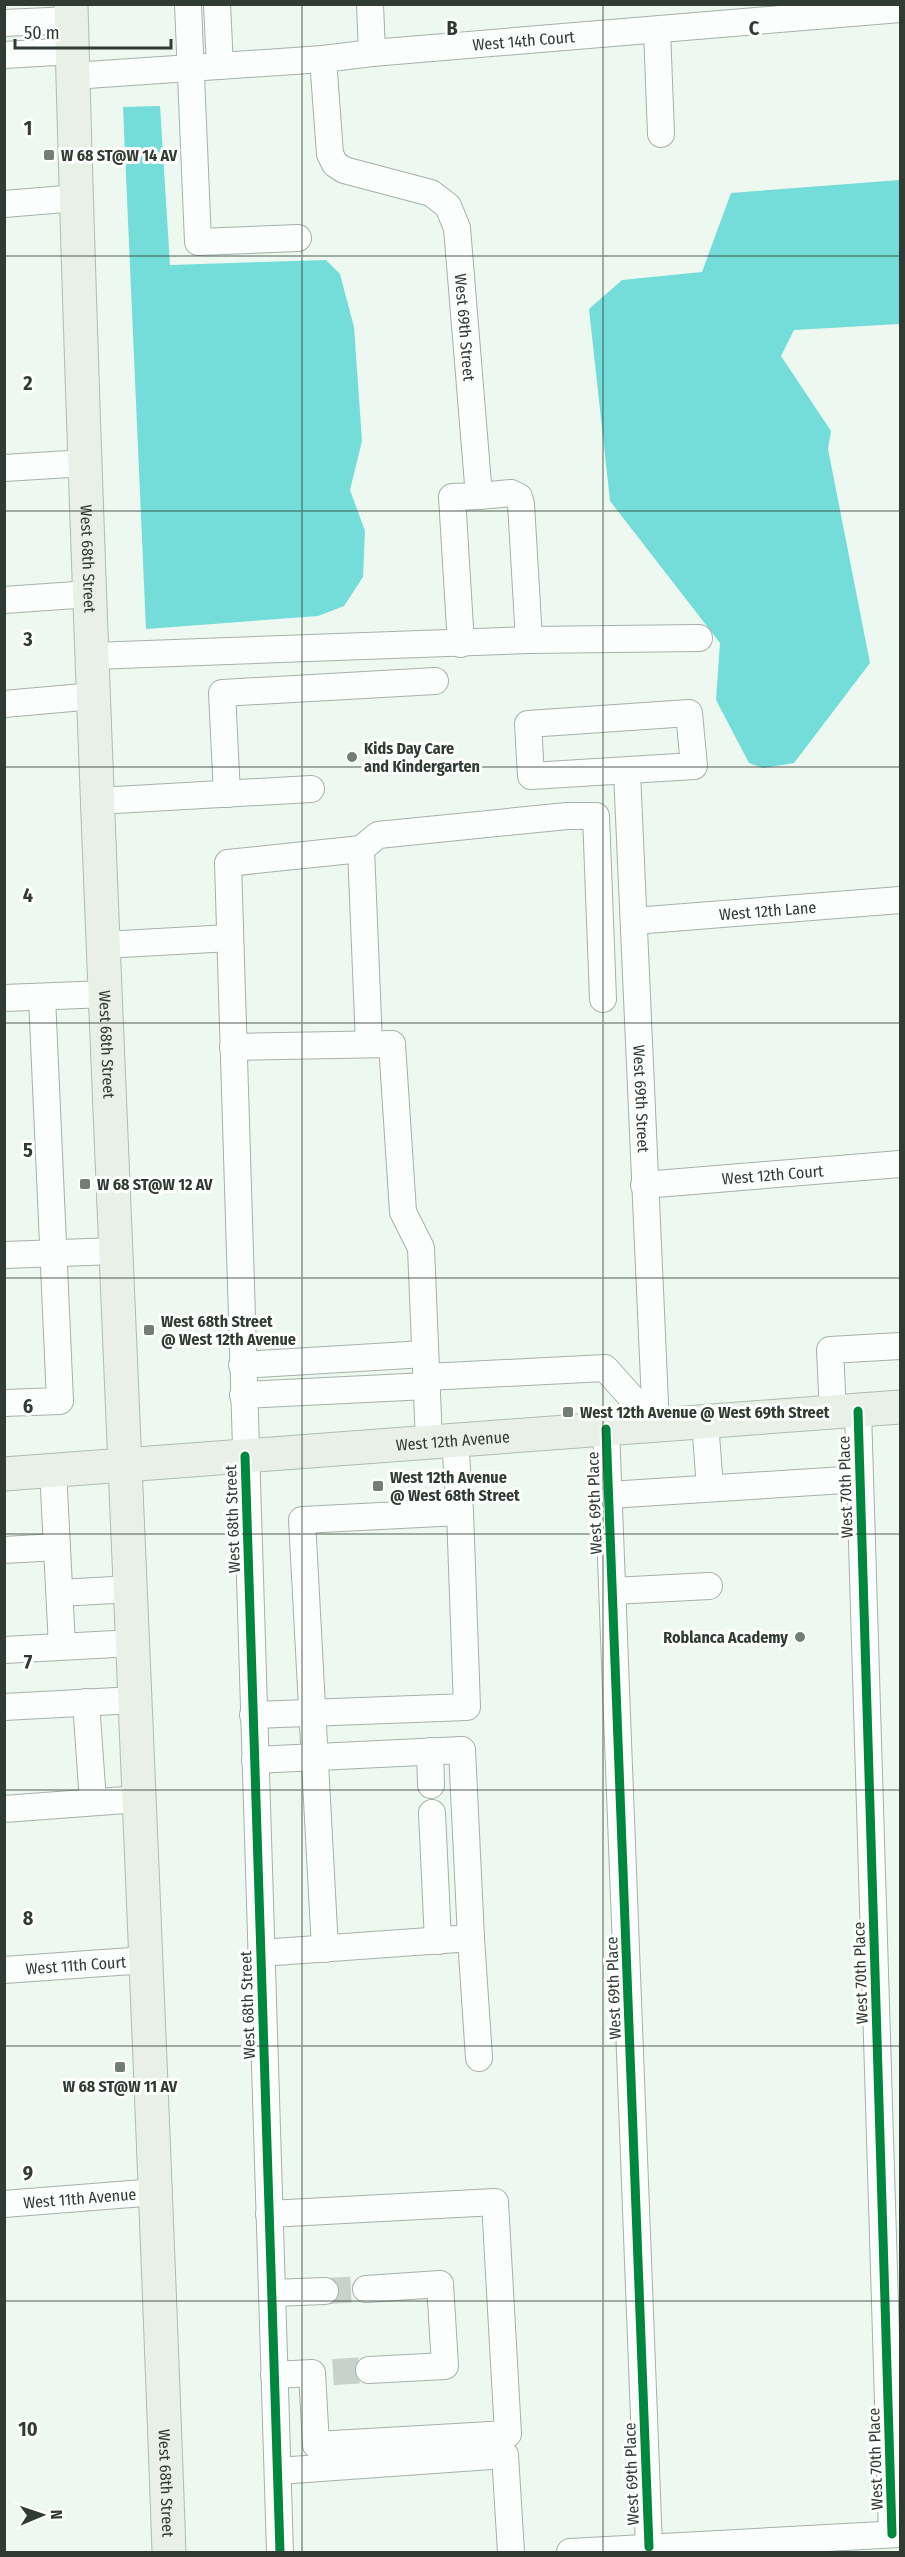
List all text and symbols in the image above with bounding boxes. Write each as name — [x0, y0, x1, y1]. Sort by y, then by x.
scale bar — [15, 12, 171, 50]
text: B — [446, 16, 458, 40]
text: C — [749, 16, 760, 40]
text: 50 m — [24, 22, 60, 44]
street label: West 14th Court — [472, 27, 576, 55]
text: 1 — [24, 116, 32, 140]
place label: W 68 ST@W 14 AV — [61, 146, 178, 165]
marker: W 68 ST@W 14 AV — [42, 148, 56, 162]
street label: West 69th Street — [451, 273, 479, 383]
text: 2 — [22, 371, 33, 395]
street label: West 68th Street — [76, 504, 99, 614]
text: 3 — [22, 627, 33, 651]
place label: Kids Day Care and Kindergarten — [364, 739, 480, 776]
marker: Kids Day Care and Kindergarten — [345, 750, 359, 764]
text: 4 — [23, 883, 33, 907]
street label: West 12th Lane — [718, 898, 817, 924]
street label: West 68th Street — [95, 990, 118, 1100]
street label: West 69th Street — [629, 1044, 653, 1154]
text: 5 — [23, 1138, 33, 1162]
street label: West 12th Court — [721, 1161, 825, 1189]
place label: W 68 ST@W 12 AV — [97, 1175, 213, 1194]
marker: W 68 ST@W 12 AV — [78, 1177, 92, 1191]
place label: West 68th Street @ West 12th Avenue — [161, 1312, 296, 1349]
marker: West 68th Street @ West 12th Avenue — [142, 1323, 156, 1337]
text: 6 — [23, 1394, 33, 1418]
place label: West 12th Avenue @ West 69th Street — [580, 1403, 830, 1422]
marker: West 12th Avenue @ West 69th Street — [561, 1405, 575, 1419]
street label: West 12th Avenue — [395, 1427, 511, 1455]
street label: West 70th Place — [834, 1435, 857, 1538]
street label: West 69th Place — [583, 1451, 606, 1555]
street label: West 68th Street — [221, 1464, 244, 1573]
place label: West 12th Avenue @ West 68th Street — [390, 1468, 520, 1505]
marker: West 12th Avenue @ West 68th Street — [371, 1479, 385, 1493]
place label: Roblanca Academy — [663, 1628, 788, 1647]
marker: Roblanca Academy — [793, 1630, 807, 1644]
text: 7 — [24, 1650, 33, 1674]
text: 8 — [23, 1906, 34, 1930]
street label: West 70th Place — [849, 1921, 872, 2024]
street label: West 69th Place — [602, 1936, 625, 2040]
street label: West 68th Street — [236, 1950, 259, 2059]
street label: West 11th Court — [25, 1952, 128, 1978]
marker: W 68 ST@W 11 AV — [113, 2060, 127, 2074]
place label: W 68 ST@W 11 AV — [63, 2077, 178, 2096]
text: 9 — [23, 2161, 33, 2185]
street label: West 11th Avenue — [23, 2185, 137, 2212]
street label: West 70th Place — [864, 2407, 887, 2510]
text: 10 — [18, 2417, 38, 2441]
street label: West 69th Place — [620, 2422, 643, 2526]
street label: West 68th Street — [155, 2429, 177, 2538]
north arrow — [12, 2485, 72, 2545]
text: N — [47, 2509, 66, 2520]

